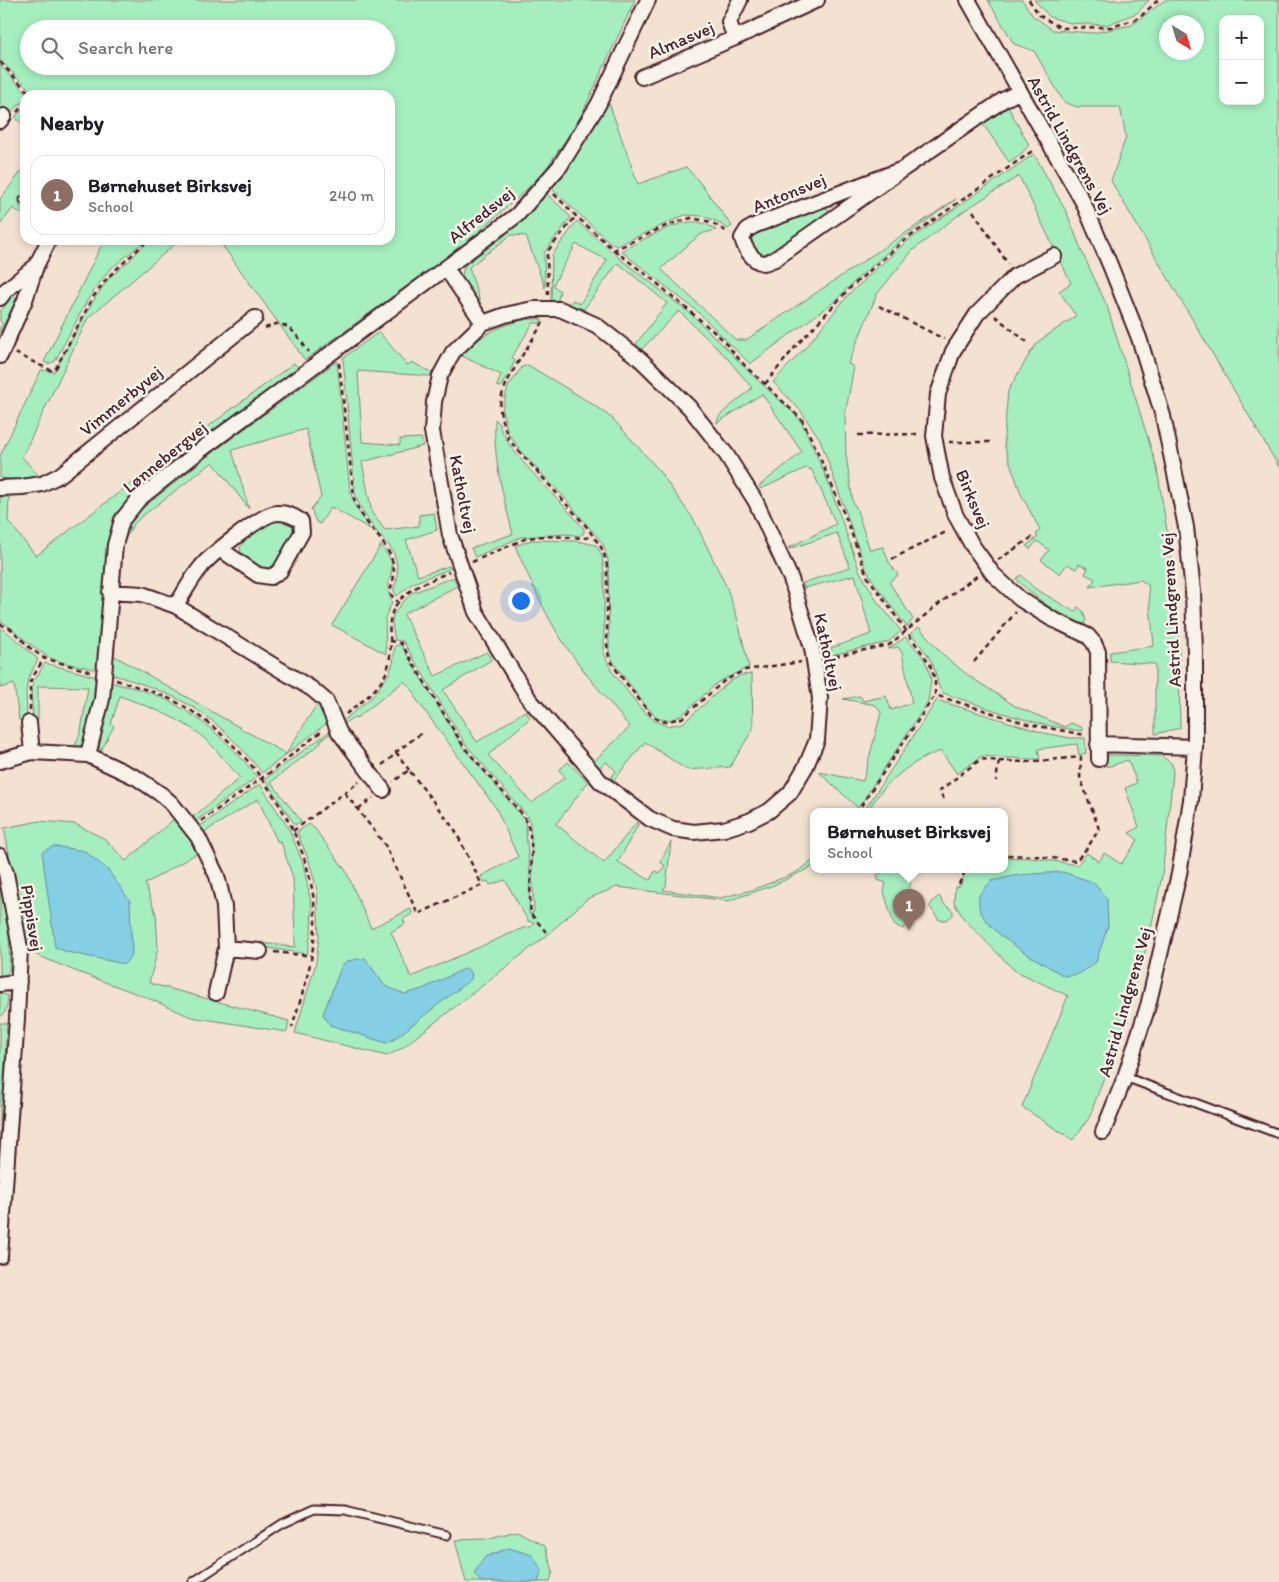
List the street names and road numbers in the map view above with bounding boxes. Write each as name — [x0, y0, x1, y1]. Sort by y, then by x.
street label: Almasvej — [645, 16, 717, 64]
street label: Astrid Lindgrens Vej — [1023, 72, 1117, 218]
street label: Antonsvej — [749, 168, 829, 218]
street label: Alfredsvej — [444, 182, 518, 248]
street label: Vimmerbyvej — [75, 361, 167, 441]
street label: Lønnebergvej — [118, 416, 212, 498]
street label: Katholtvej — [445, 453, 481, 535]
street label: Birksvej — [951, 466, 995, 532]
street label: Astrid Lindgrens Vej — [1156, 532, 1186, 688]
street label: Katholtvej — [809, 611, 847, 693]
street label: Pippisvej — [16, 883, 48, 953]
street label: Astrid Lindgrens Vej — [1093, 924, 1157, 1080]

